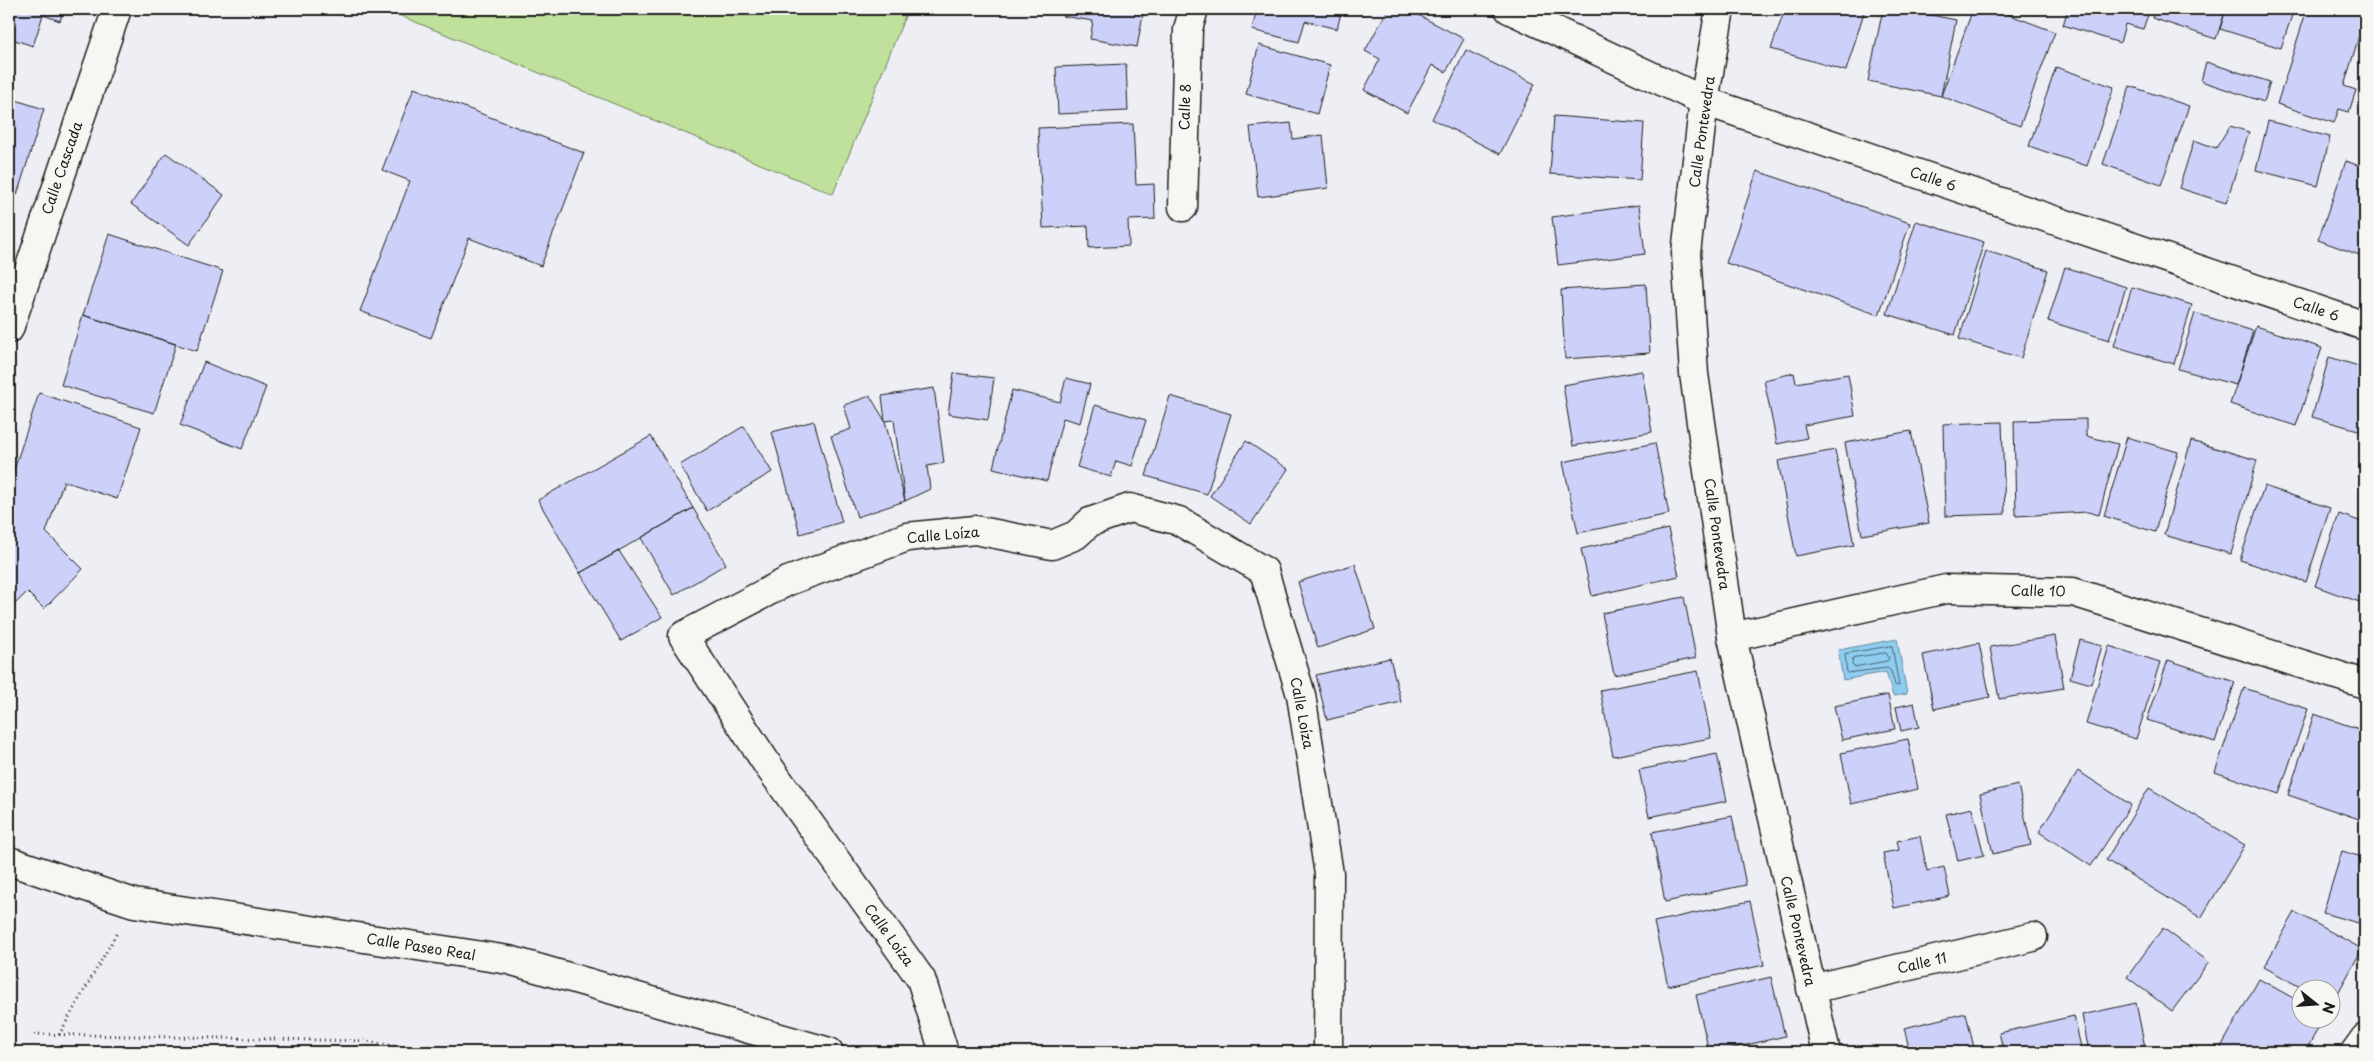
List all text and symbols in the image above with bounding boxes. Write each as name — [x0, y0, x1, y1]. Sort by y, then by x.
street label: Calle Pontevedra — [1683, 74, 1720, 189]
street label: Calle 8 — [1173, 83, 1196, 131]
street label: Calle Cascada — [36, 118, 87, 217]
street label: Calle 6 — [1907, 161, 1959, 196]
street label: Calle 6 — [2290, 291, 2342, 326]
street label: Calle Pontevedra — [1699, 477, 1736, 592]
street label: Calle Loíza — [906, 521, 980, 548]
street label: Calle 10 — [2010, 580, 2066, 601]
street label: Calle Loíza — [1285, 675, 1320, 751]
street label: Calle Pontevedra — [1776, 874, 1821, 989]
street label: Calle Loíza — [860, 899, 919, 971]
street label: Calle Paseo Real — [365, 928, 477, 966]
street label: Calle 11 — [1895, 947, 1949, 978]
north arrow — [2292, 978, 2342, 1028]
text: N — [2317, 1000, 2341, 1016]

